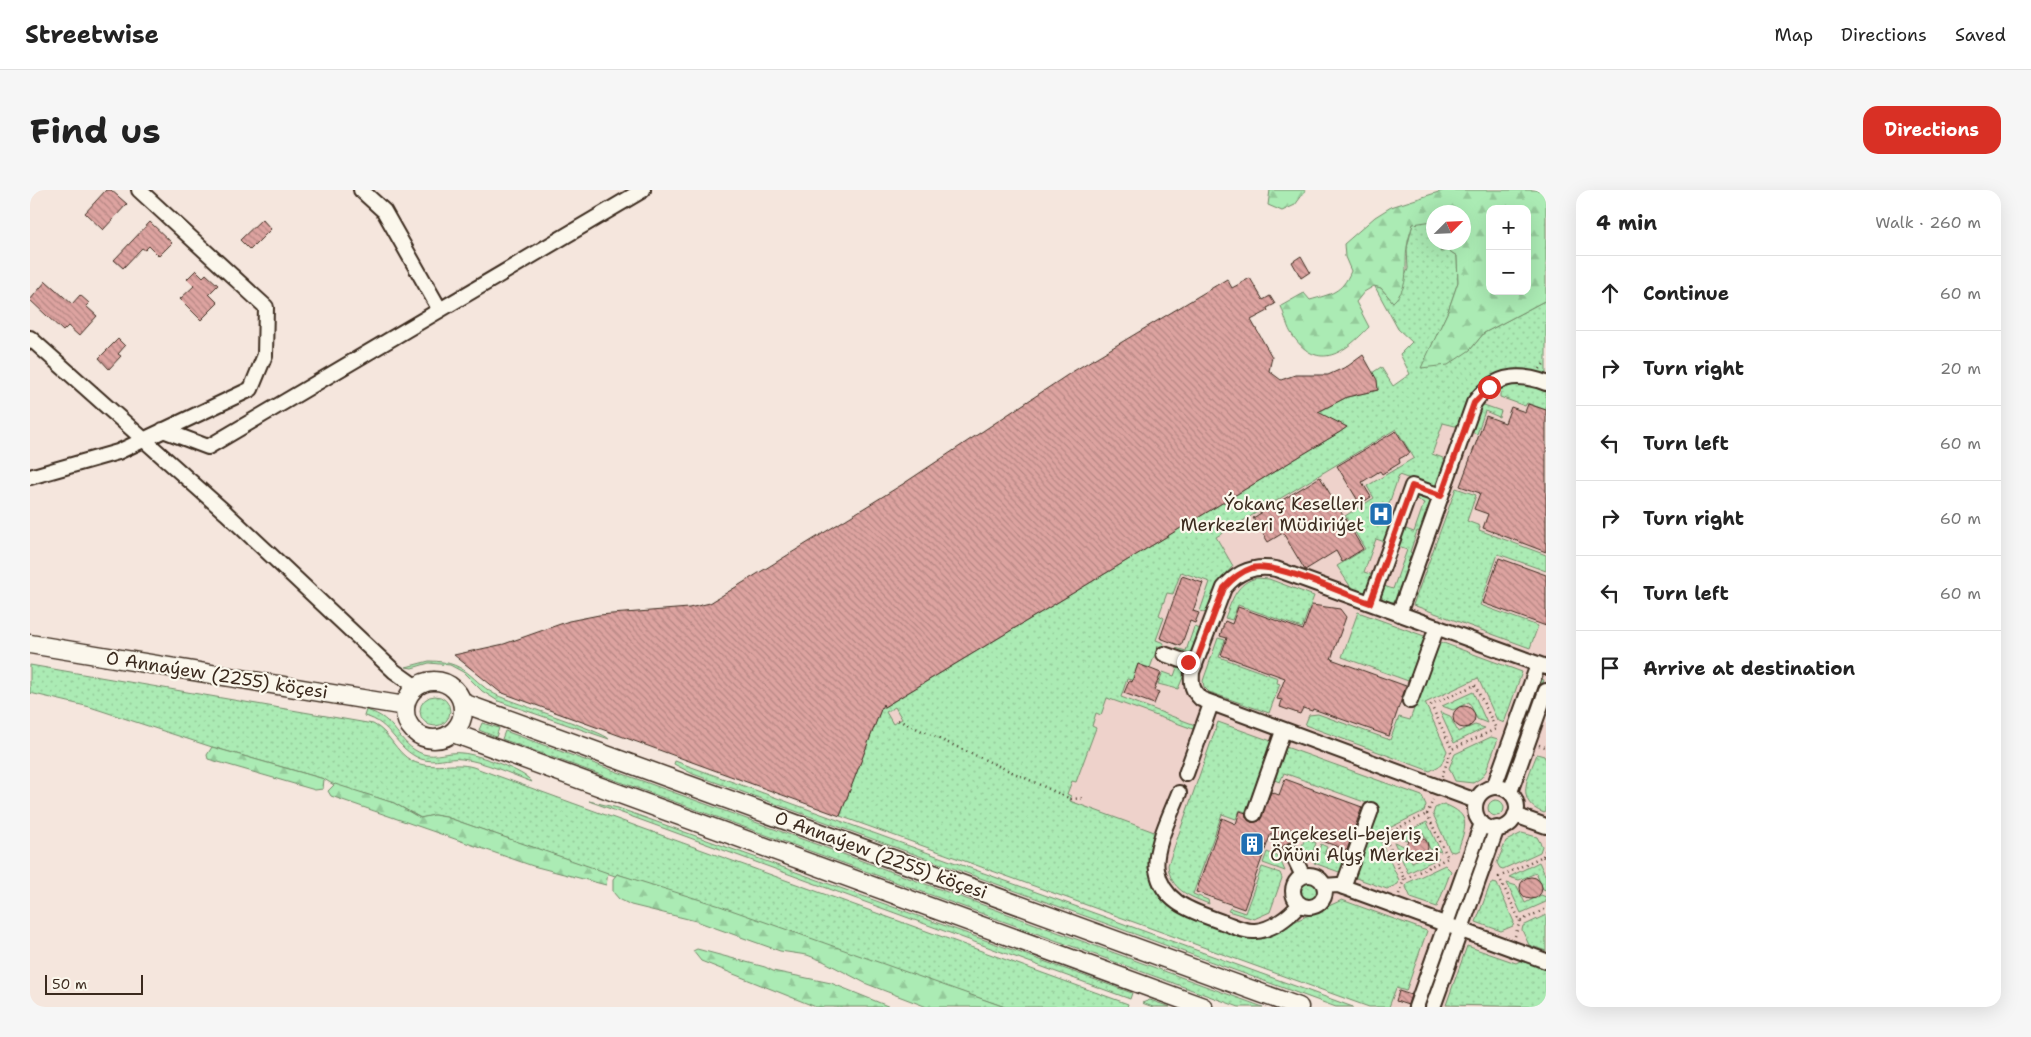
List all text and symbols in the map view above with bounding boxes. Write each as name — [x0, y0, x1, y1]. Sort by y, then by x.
text: Streetwise — [25, 19, 159, 51]
text: Map — [1775, 23, 1813, 47]
text: Directions — [1841, 23, 1927, 47]
text: Saved — [1955, 23, 2006, 47]
button: Directions — [1863, 106, 2001, 154]
text: Find us — [30, 107, 161, 154]
north arrow — [1426, 205, 1471, 250]
map controls — [1486, 205, 1531, 295]
button: + — [1486, 205, 1531, 250]
text: 4 min — [1596, 209, 1657, 237]
text: Walk · 260 m — [1875, 212, 1981, 233]
button: − — [1486, 250, 1531, 295]
icon: ahead — [1596, 279, 1624, 307]
text: Continue — [1643, 281, 1729, 306]
text: 60 m — [1940, 283, 1981, 304]
icon: right — [1596, 354, 1624, 382]
text: Turn right — [1643, 356, 1744, 381]
text: 20 m — [1940, 358, 1981, 379]
route start — [1478, 376, 1501, 399]
icon: left — [1596, 429, 1624, 457]
text: Turn left — [1643, 431, 1729, 456]
text: 60 m — [1940, 433, 1981, 454]
place label: Ýokanç Keselleri Merkezleri Müdiriýet — [1180, 492, 1364, 537]
hospital icon: Ýokanç Keselleri Merkezleri Müdiriýet — [1368, 501, 1394, 527]
icon: right — [1596, 504, 1624, 532]
text: Turn right — [1643, 506, 1744, 531]
text: 60 m — [1940, 508, 1981, 529]
icon: left — [1596, 579, 1624, 607]
text: Turn left — [1643, 581, 1729, 606]
text: 60 m — [1940, 583, 1981, 604]
street label: O Annaýew (2255) köçesi — [104, 646, 330, 704]
route end — [1177, 651, 1200, 674]
icon: arrive — [1596, 654, 1624, 682]
text: Arrive at destination — [1643, 656, 1855, 681]
street label: O Annaýew (2255) köçesi — [772, 805, 990, 905]
place label: Inçekeseli-bejeriş Öňüni Alyş Merkezi — [1270, 822, 1439, 867]
building icon: Inçekeseli-bejeriş Öňüni Alyş Merkezi — [1239, 831, 1265, 857]
scale bar — [45, 972, 142, 995]
text: 50 m — [52, 975, 87, 993]

